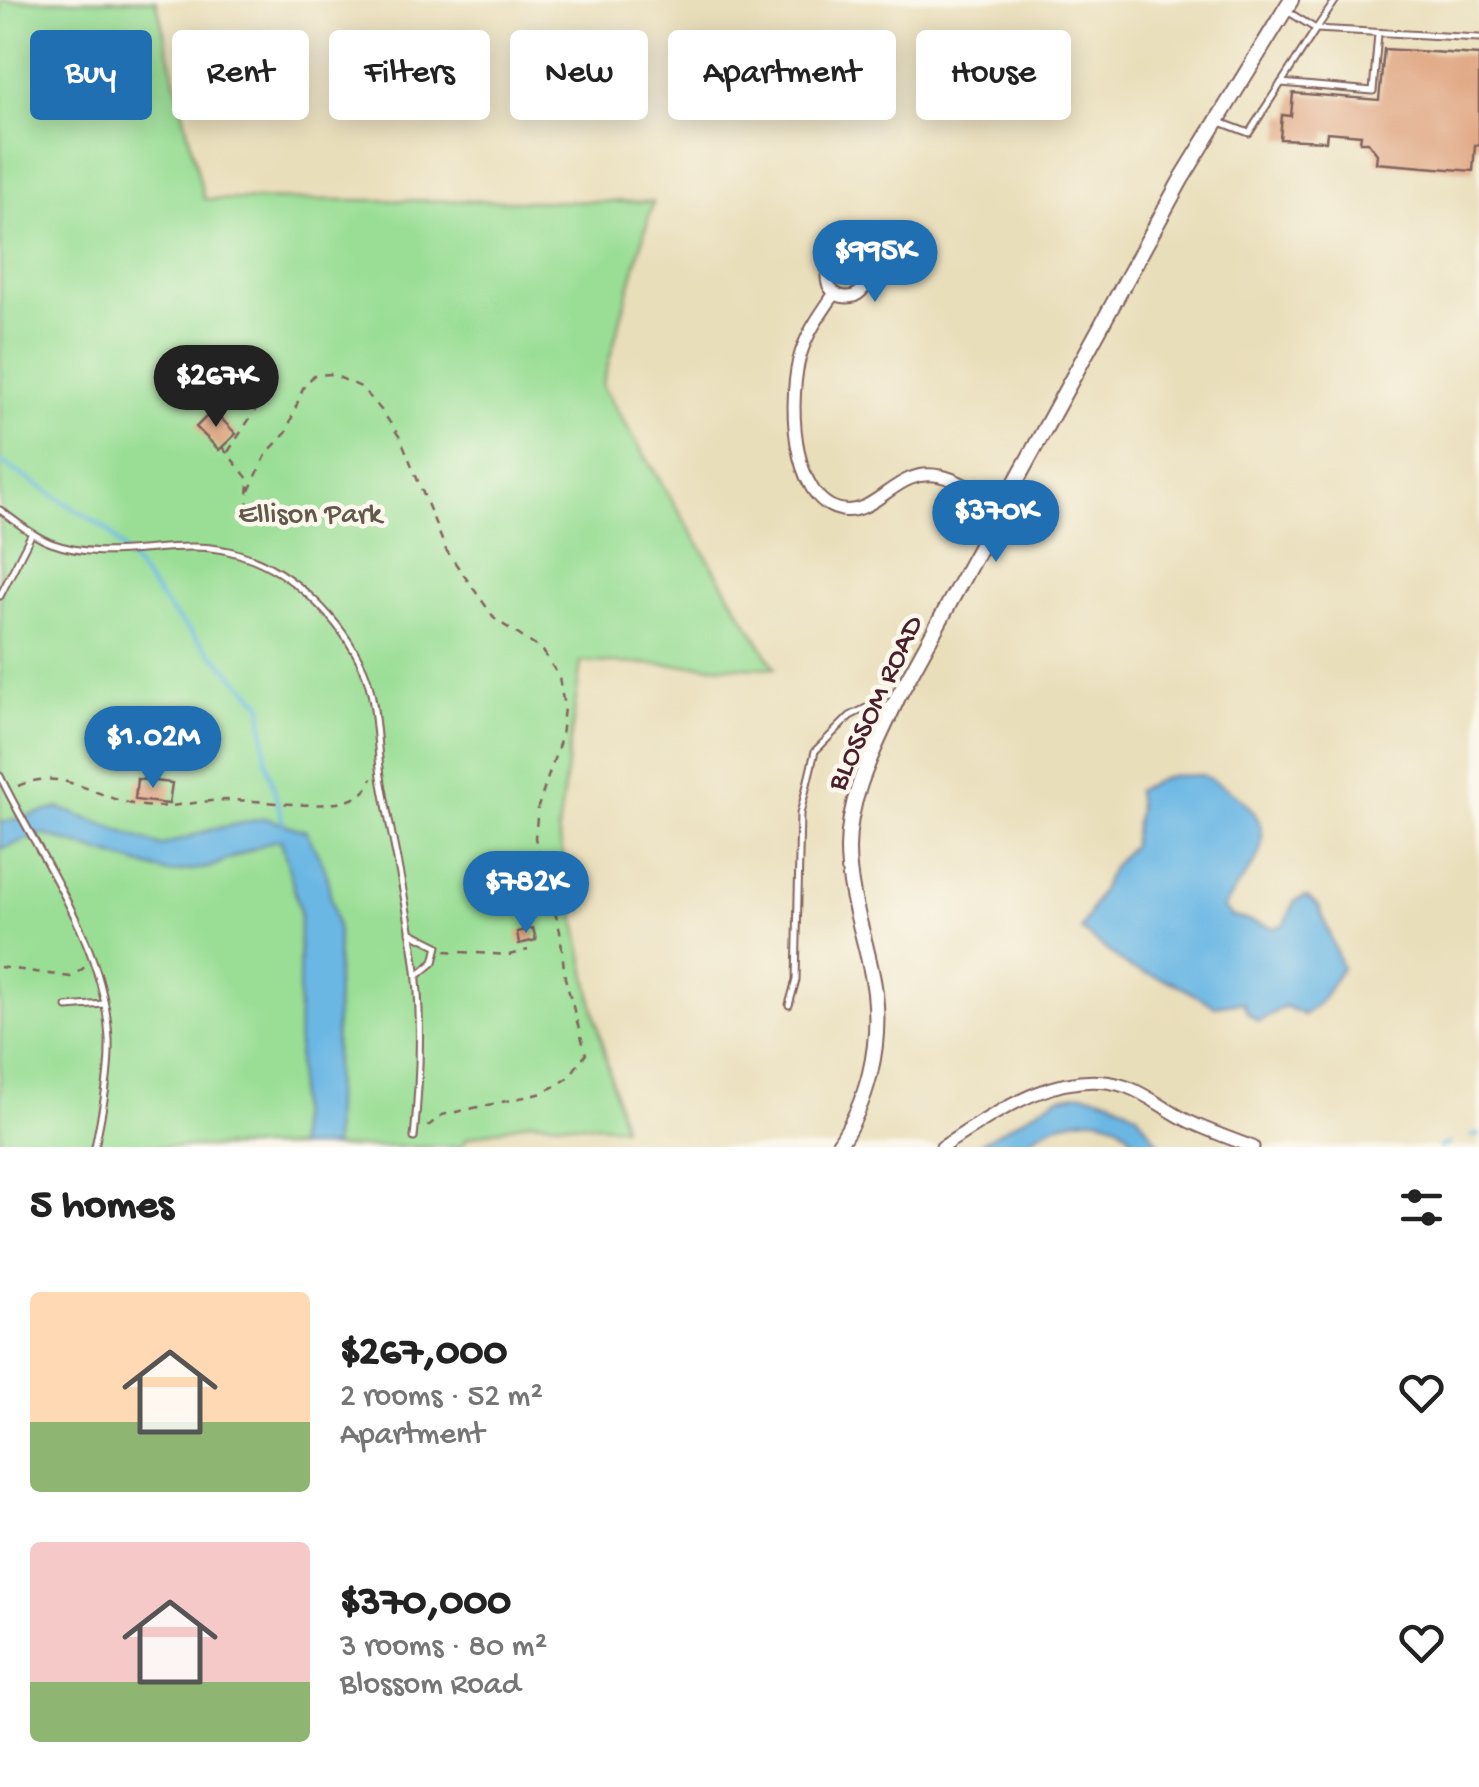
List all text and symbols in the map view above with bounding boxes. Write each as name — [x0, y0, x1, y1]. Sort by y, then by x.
chip: Buy — [30, 30, 152, 120]
chip: Rent — [172, 30, 309, 120]
chip: Filters — [329, 30, 490, 120]
chip: New — [510, 30, 648, 120]
chip: Apartment — [668, 30, 896, 120]
chip: House — [916, 30, 1071, 120]
pin: $995K — [805, 220, 945, 305]
text: $995K — [835, 233, 915, 271]
pin: $267K — [146, 345, 286, 430]
text: $267K — [176, 358, 256, 396]
pin: $370K — [926, 480, 1066, 565]
text: $370K — [954, 493, 1038, 531]
park label: Ellison Park — [238, 499, 384, 534]
street label: BLOSSOM ROAD — [821, 610, 933, 798]
pin: $1.02M — [72, 706, 234, 791]
text: $1.02M — [106, 719, 200, 757]
pin: $782K — [456, 851, 596, 936]
text: $782K — [485, 864, 567, 902]
icon: filters — [1394, 1180, 1449, 1235]
text: 5 homes — [30, 1183, 173, 1232]
text: $267,000 — [340, 1330, 507, 1379]
icon: home — [110, 1332, 230, 1452]
icon: heart — [1394, 1365, 1449, 1420]
text: 2 rooms · 52 m² — [340, 1379, 543, 1417]
text: Apartment — [340, 1417, 484, 1455]
text: $370,000 — [340, 1580, 511, 1629]
icon: home — [110, 1582, 230, 1702]
icon: heart — [1394, 1615, 1449, 1670]
text: 3 rooms · 80 m² — [340, 1629, 547, 1667]
text: Blossom Road — [340, 1667, 520, 1705]

